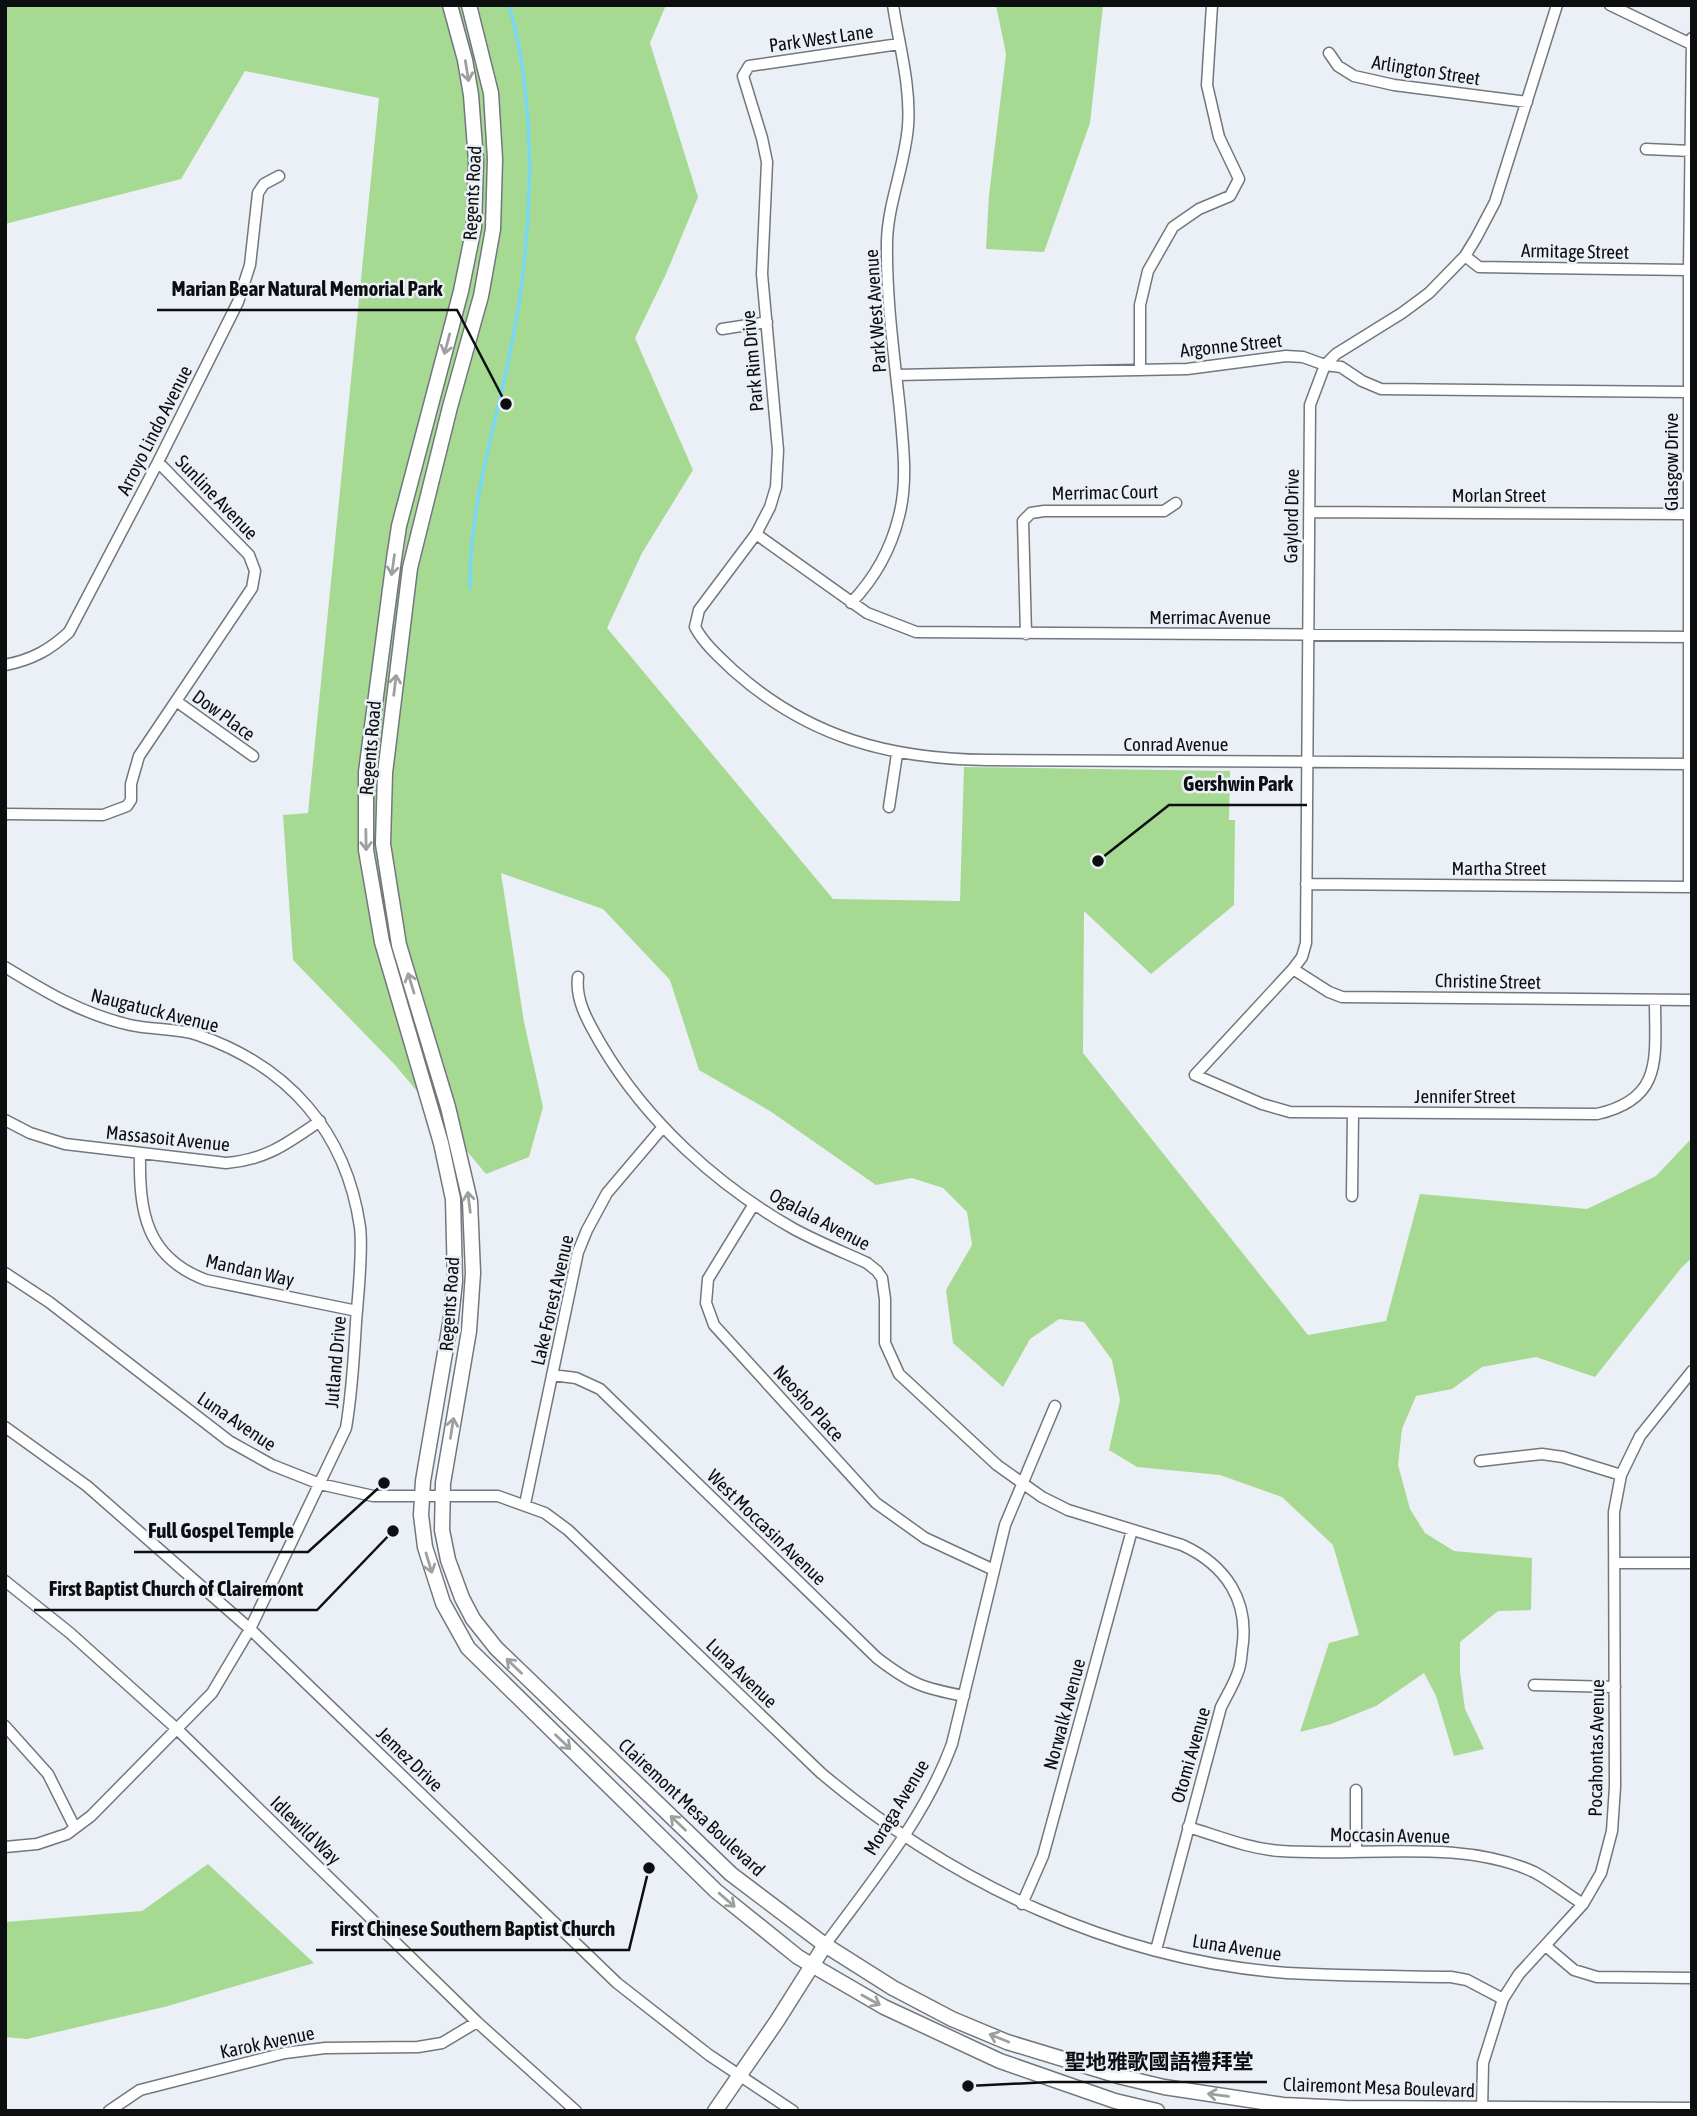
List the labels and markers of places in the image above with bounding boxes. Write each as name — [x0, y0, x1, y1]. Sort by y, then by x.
callout: Marian Bear Natural Memorial Park — [157, 268, 457, 310]
callout: Gershwin Park — [1169, 763, 1307, 805]
callout: Full Gospel Temple — [134, 1510, 308, 1552]
callout: First Baptist Church of Clairemont — [34, 1568, 317, 1610]
callout: First Chinese Southern Baptist Church — [316, 1908, 629, 1950]
callout: 聖地雅歌國語禮拜堂 — [1050, 2040, 1267, 2082]

